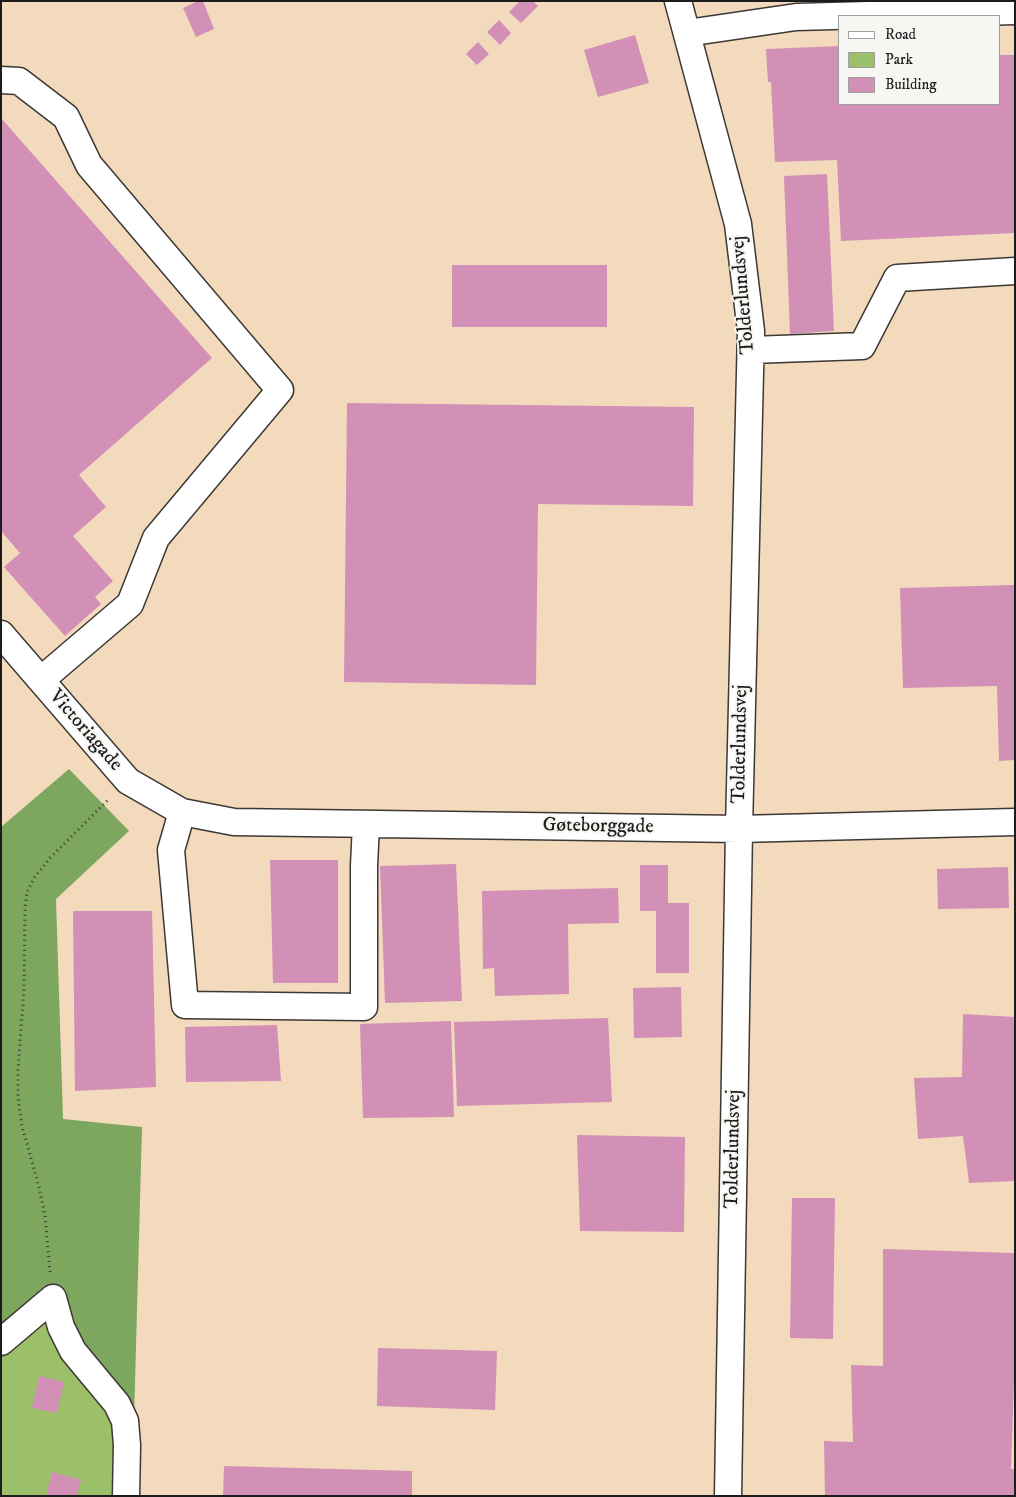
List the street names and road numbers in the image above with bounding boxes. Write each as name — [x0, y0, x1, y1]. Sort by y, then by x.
street label: Tolderlundsvej — [727, 235, 761, 355]
street label: Tolderlundsvej — [728, 684, 754, 804]
street label: Victoriagade — [43, 685, 127, 777]
street label: Gøteborggade — [542, 814, 654, 840]
street label: Tolderlundsvej — [721, 1089, 747, 1209]

